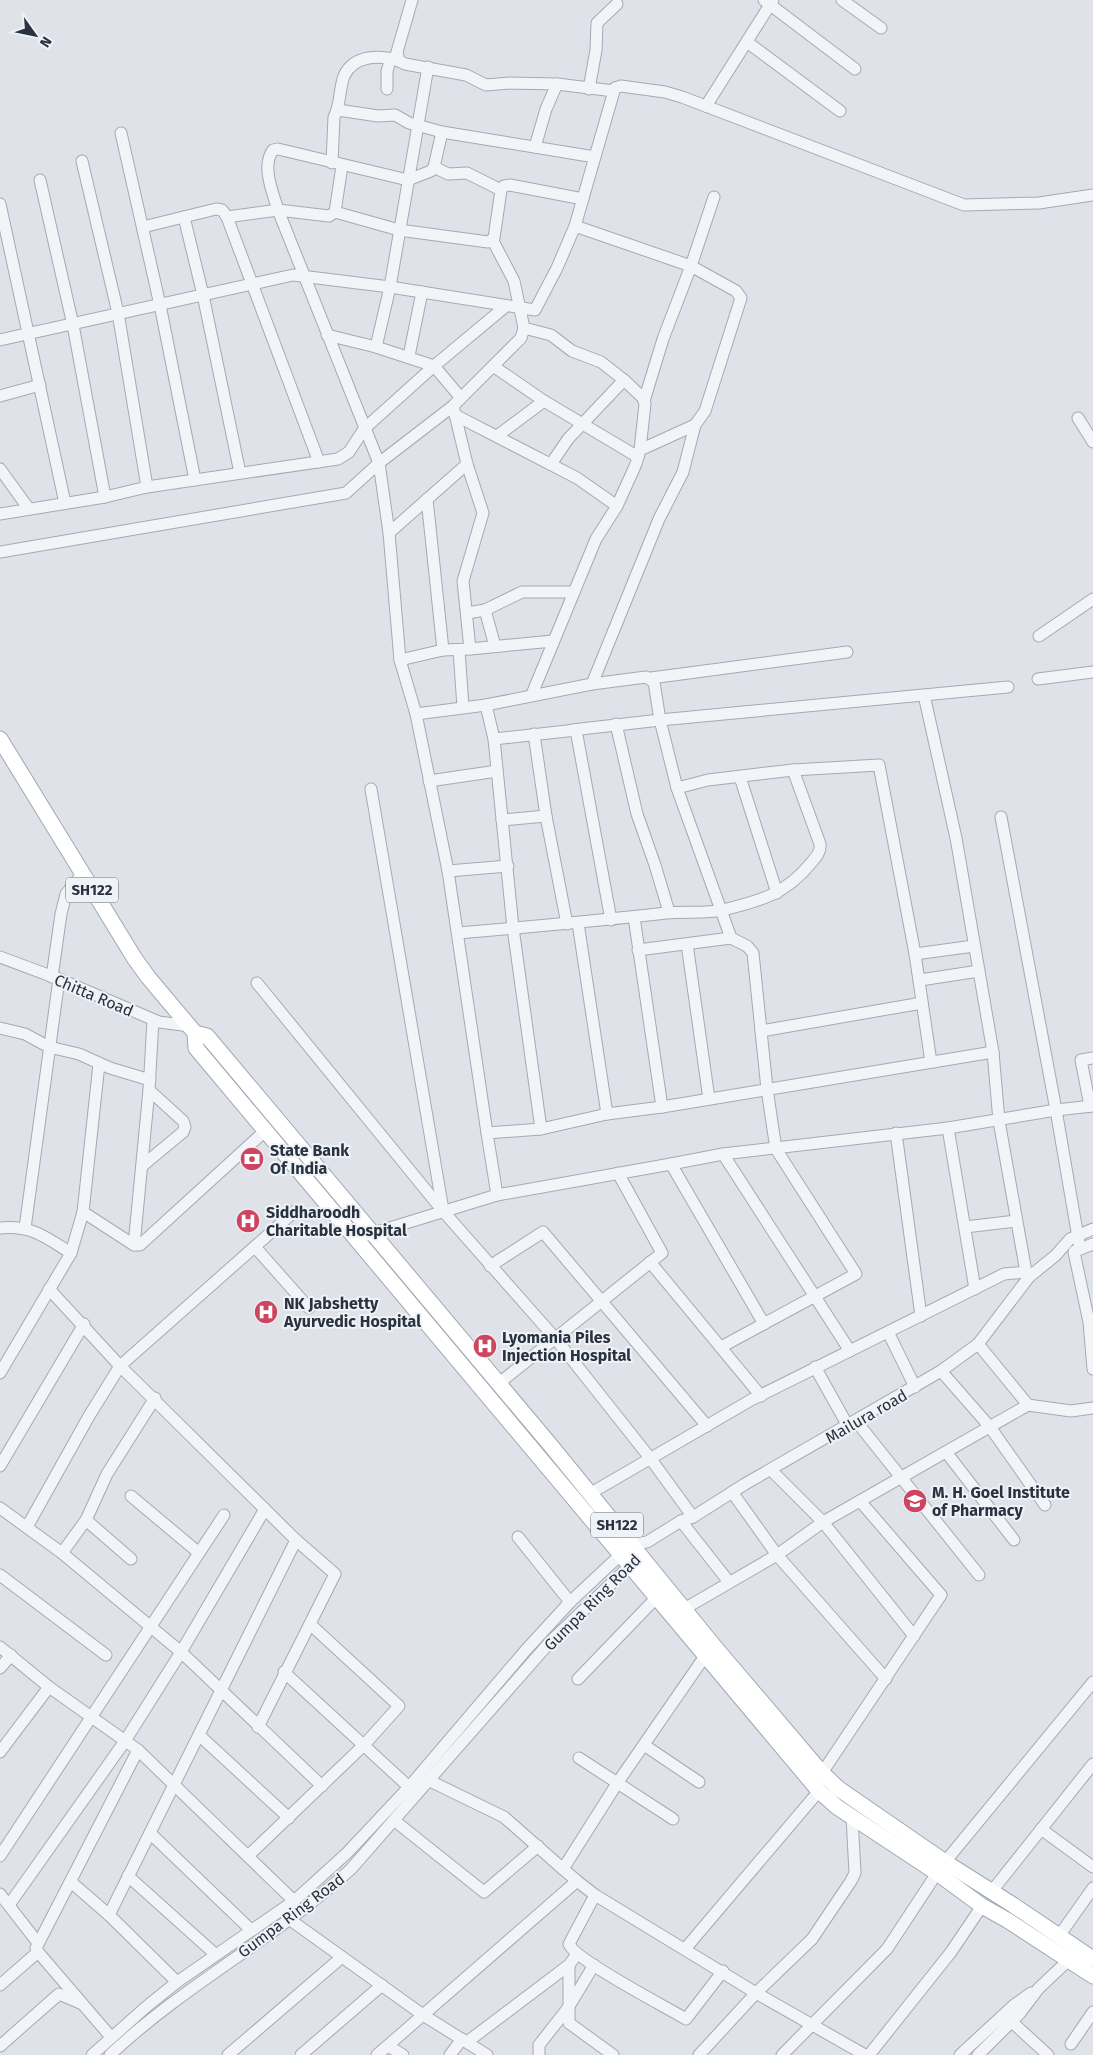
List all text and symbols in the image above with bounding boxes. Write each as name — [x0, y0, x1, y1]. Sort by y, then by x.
north arrow — [10, 10, 60, 60]
text: N — [36, 33, 55, 50]
road number: SH122 — [66, 878, 118, 902]
street label: Chitta Road — [51, 970, 136, 1021]
place label: State Bank Of India — [270, 1141, 349, 1178]
bank icon: State Bank Of India — [239, 1146, 265, 1172]
place label: Siddharoodh Charitable Hospital — [266, 1203, 407, 1240]
hospital icon: Siddharoodh Charitable Hospital — [235, 1208, 261, 1234]
place label: NK Jabshetty Ayurvedic Hospital — [283, 1294, 421, 1331]
hospital icon: NK Jabshetty Ayurvedic Hospital — [253, 1299, 279, 1325]
place label: Lyomania Piles Injection Hospital — [502, 1328, 631, 1365]
hospital icon: Lyomania Piles Injection Hospital — [472, 1333, 498, 1359]
street label: Mailura road — [822, 1385, 911, 1448]
place label: M. H. Goel Institute of Pharmacy — [932, 1483, 1070, 1520]
school or university icon: M. H. Goel Institute of Pharmacy — [902, 1488, 928, 1514]
road number: SH122 — [591, 1512, 643, 1538]
street label: Gumpa Ring Road — [540, 1550, 644, 1654]
street label: Gumpa Ring Road — [234, 1869, 348, 1962]

